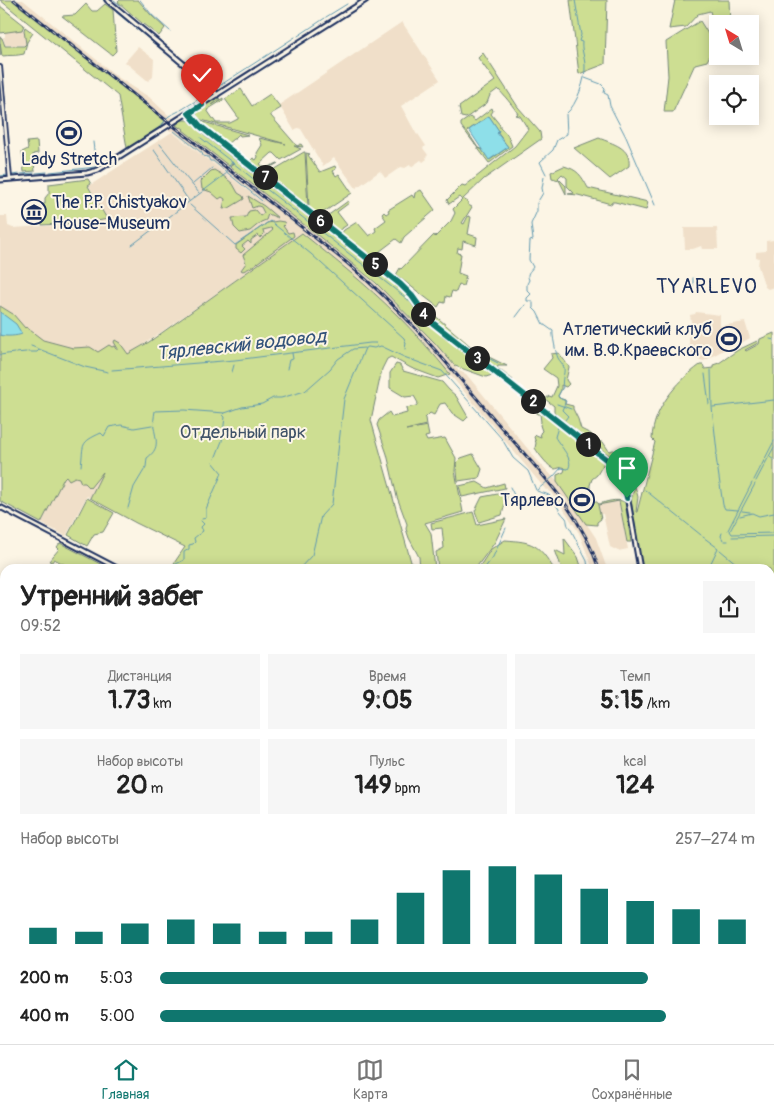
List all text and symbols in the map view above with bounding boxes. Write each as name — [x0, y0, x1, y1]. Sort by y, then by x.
north arrow — [709, 15, 759, 65]
map controls — [709, 15, 759, 125]
pin — [181, 54, 223, 105]
icon: check — [188, 61, 216, 89]
button: locate — [709, 75, 759, 125]
sports icon: Lady Stretch — [56, 120, 82, 146]
place label: Lady Stretch — [21, 148, 117, 171]
pin: 7 — [252, 164, 278, 190]
text: 7 — [262, 169, 269, 186]
place label: The P.P. Chistyakov House-Museum — [52, 191, 187, 235]
museum icon: The P.P. Chistyakov House-Museum — [21, 199, 47, 225]
pin: 6 — [308, 208, 332, 234]
text: 6 — [316, 213, 325, 230]
pin: 5 — [362, 252, 388, 276]
text: 5 — [372, 256, 379, 273]
district label: TYARLEVO — [656, 274, 758, 299]
pin: 4 — [410, 302, 436, 326]
text: 4 — [419, 306, 428, 323]
place label: Атлетический клуб им. В.Ф.Краевского — [562, 318, 712, 362]
water label: Тярлевский водовод — [155, 324, 329, 366]
sports icon: Атлетический клуб им. В.Ф.Краевского — [716, 326, 742, 352]
pin: 3 — [464, 346, 490, 370]
text: 3 — [474, 350, 481, 367]
pin: 2 — [520, 388, 546, 414]
text: 2 — [530, 393, 537, 410]
park label: Отдельный парк — [180, 421, 306, 444]
pin: 1 — [576, 432, 600, 456]
text: 1 — [586, 436, 591, 453]
pin — [606, 447, 648, 498]
icon: arrive — [613, 454, 641, 482]
sports icon: Тярлево — [569, 487, 595, 513]
place label: Тярлево — [500, 489, 564, 512]
text: Утренний забег — [20, 579, 203, 614]
button: share — [703, 581, 755, 633]
text: 09:52 — [20, 616, 61, 636]
text: Дистанция — [108, 668, 172, 685]
text: Время — [369, 668, 406, 685]
text: Темп — [620, 668, 651, 685]
text: 1.73 — [108, 685, 150, 716]
text: 9:05 — [362, 685, 413, 716]
text: 5:15 — [600, 685, 644, 716]
text: km — [150, 695, 172, 712]
text: /km — [644, 695, 670, 712]
text: Набор высоты — [96, 753, 183, 770]
text: Пульс — [370, 753, 405, 770]
text: kcal — [624, 753, 647, 770]
text: 20 — [117, 770, 148, 801]
text: 149 — [354, 770, 392, 801]
text: 124 — [616, 770, 654, 801]
text: m — [148, 780, 163, 797]
text: bpm — [392, 780, 421, 797]
text: Набор высоты — [20, 829, 119, 849]
text: 257–274 m — [675, 829, 755, 849]
text: 200 m — [20, 968, 68, 988]
text: 5:03 — [100, 968, 133, 988]
text: 400 m — [20, 1006, 69, 1026]
text: 5:00 — [100, 1006, 135, 1026]
tab: Главная — [102, 1056, 149, 1103]
tab: Карта — [353, 1056, 388, 1103]
tab: Сохранённые — [591, 1056, 672, 1103]

